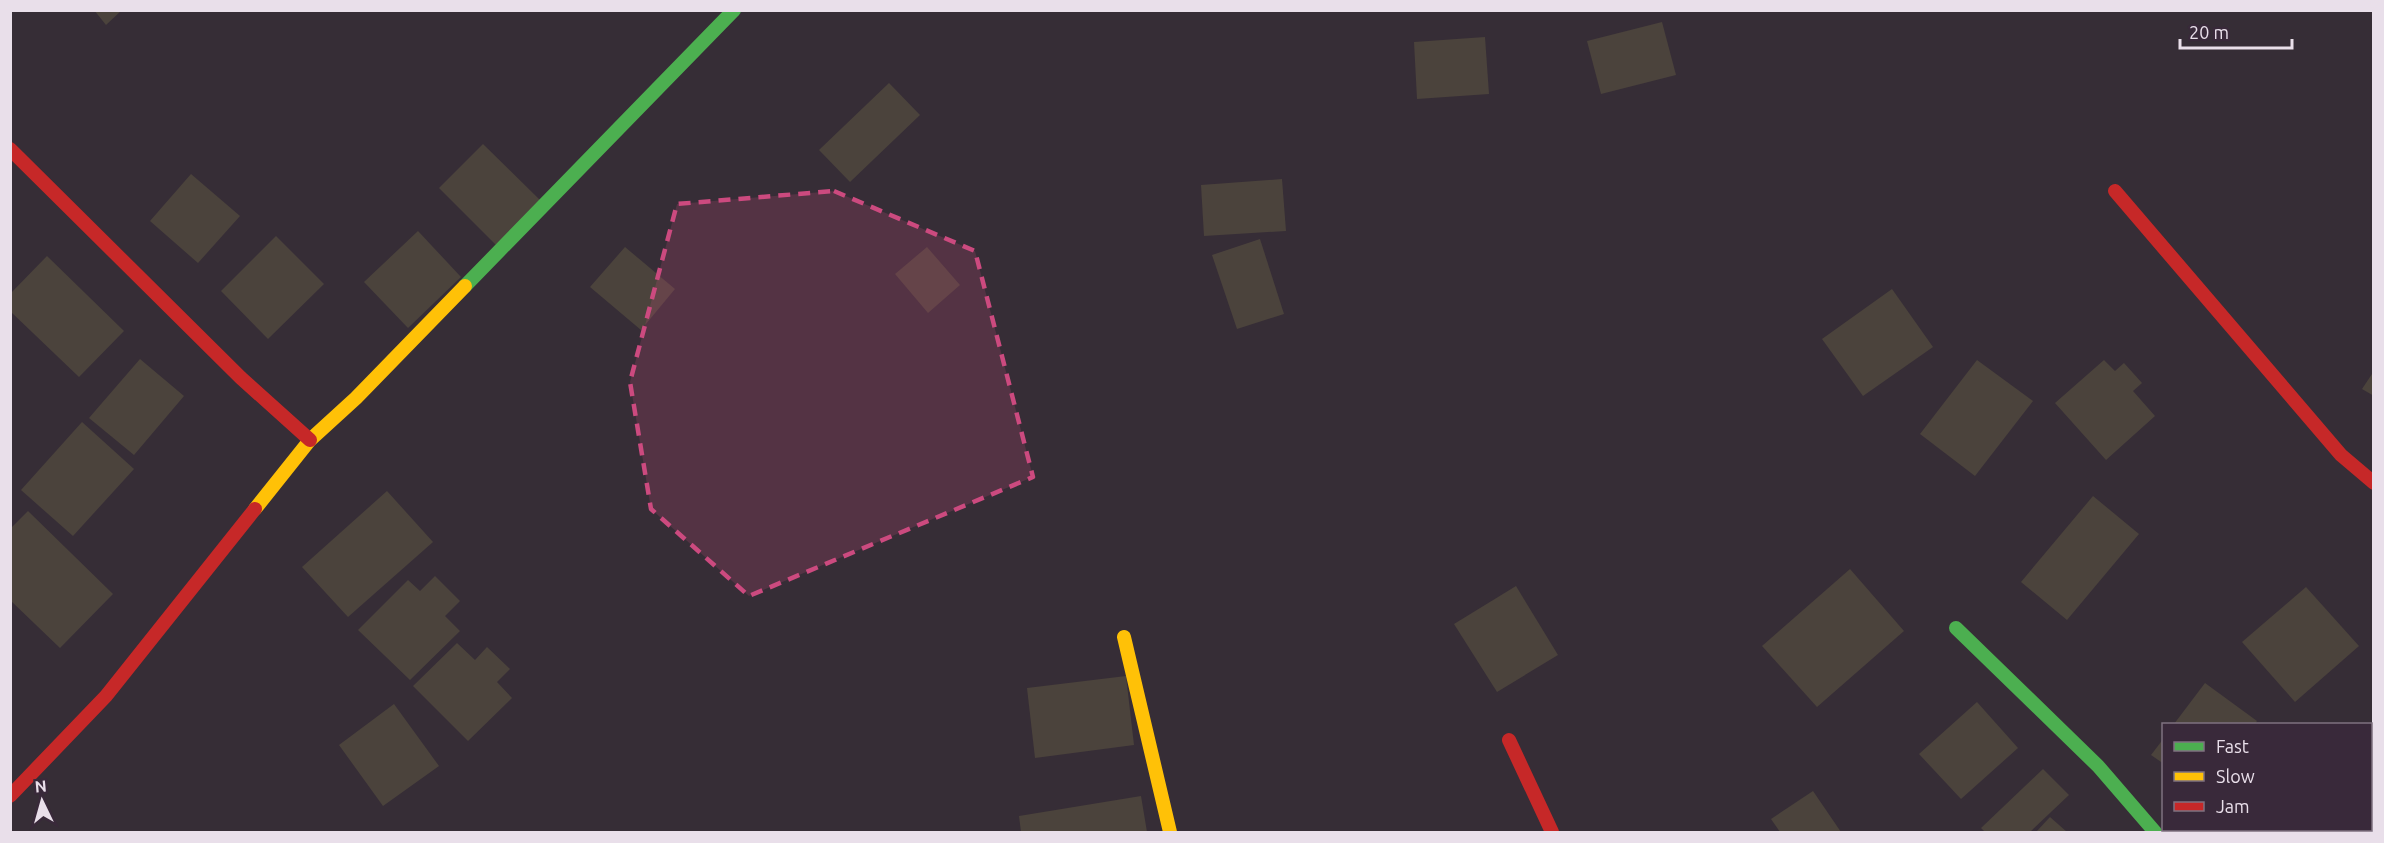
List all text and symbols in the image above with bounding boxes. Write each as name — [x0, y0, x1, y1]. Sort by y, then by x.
scale bar — [2180, 12, 2292, 50]
text: 20 m — [2189, 22, 2229, 42]
legend — [2162, 723, 2372, 831]
text: Fast — [2216, 736, 2249, 756]
text: Slow — [2216, 766, 2255, 786]
north arrow — [12, 771, 72, 831]
text: N — [34, 777, 47, 796]
text: Jam — [2216, 796, 2250, 816]

